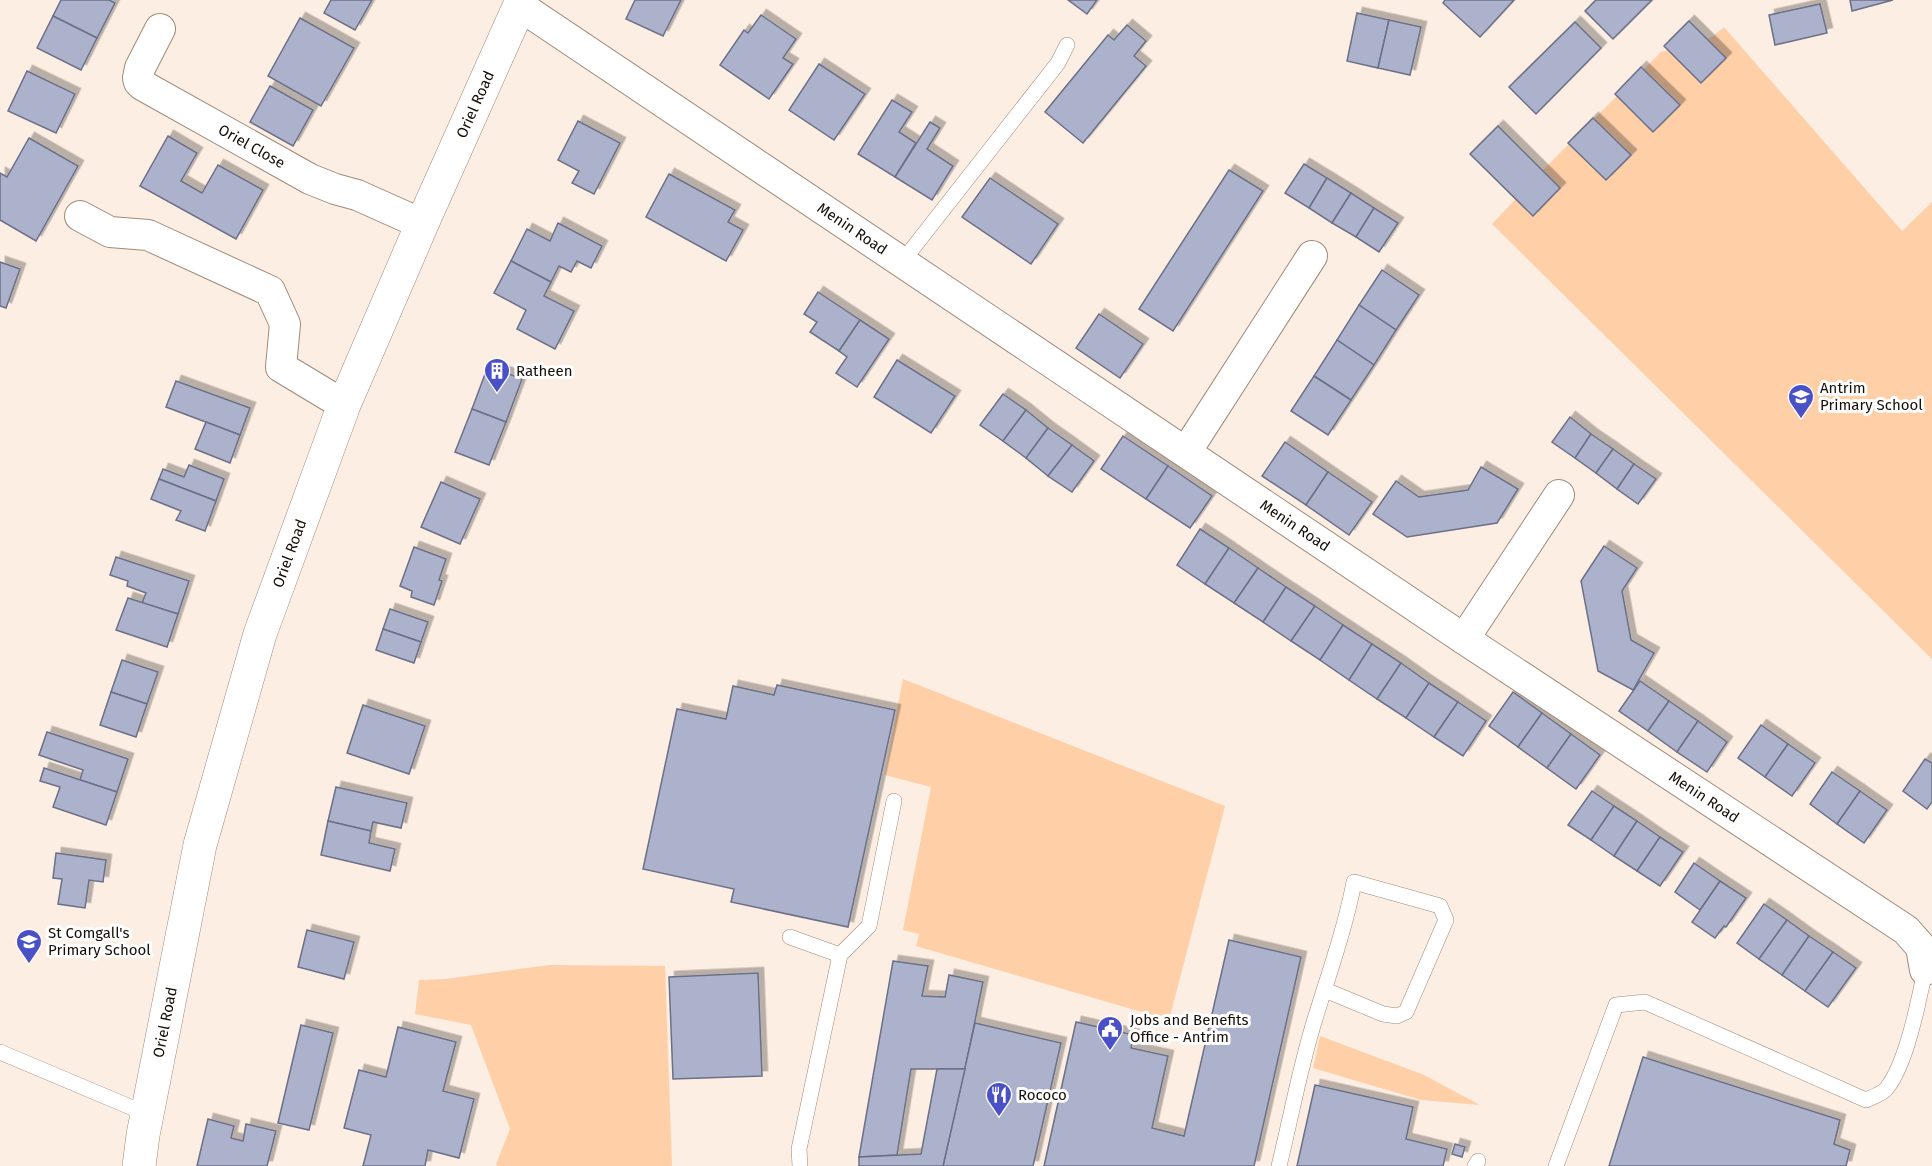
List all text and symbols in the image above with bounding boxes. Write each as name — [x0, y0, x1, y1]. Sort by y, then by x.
street label: Oriel Road — [453, 68, 498, 141]
street label: Oriel Close — [215, 121, 288, 172]
street label: Menin Road — [814, 199, 891, 259]
building icon: Ratheen — [482, 356, 512, 394]
place label: Ratheen — [516, 362, 572, 380]
place label: Antrim Primary School — [1820, 379, 1923, 414]
school or university icon: Antrim Primary School — [1786, 382, 1816, 420]
street label: Menin Road — [1257, 496, 1333, 555]
street label: Oriel Road — [269, 517, 310, 590]
street label: Menin Road — [1666, 767, 1743, 827]
place label: St Comgall's Primary School — [48, 924, 151, 959]
school or university icon: St Comgall's Primary School — [14, 927, 44, 965]
street label: Oriel Road — [149, 986, 181, 1059]
place label: Jobs and Benefits Office - Antrim — [1130, 1011, 1248, 1046]
public building icon: Jobs and Benefits Office - Antrim — [1095, 1014, 1125, 1052]
restaurant icon: Rococo — [984, 1080, 1014, 1118]
place label: Rococo — [1018, 1086, 1067, 1104]

